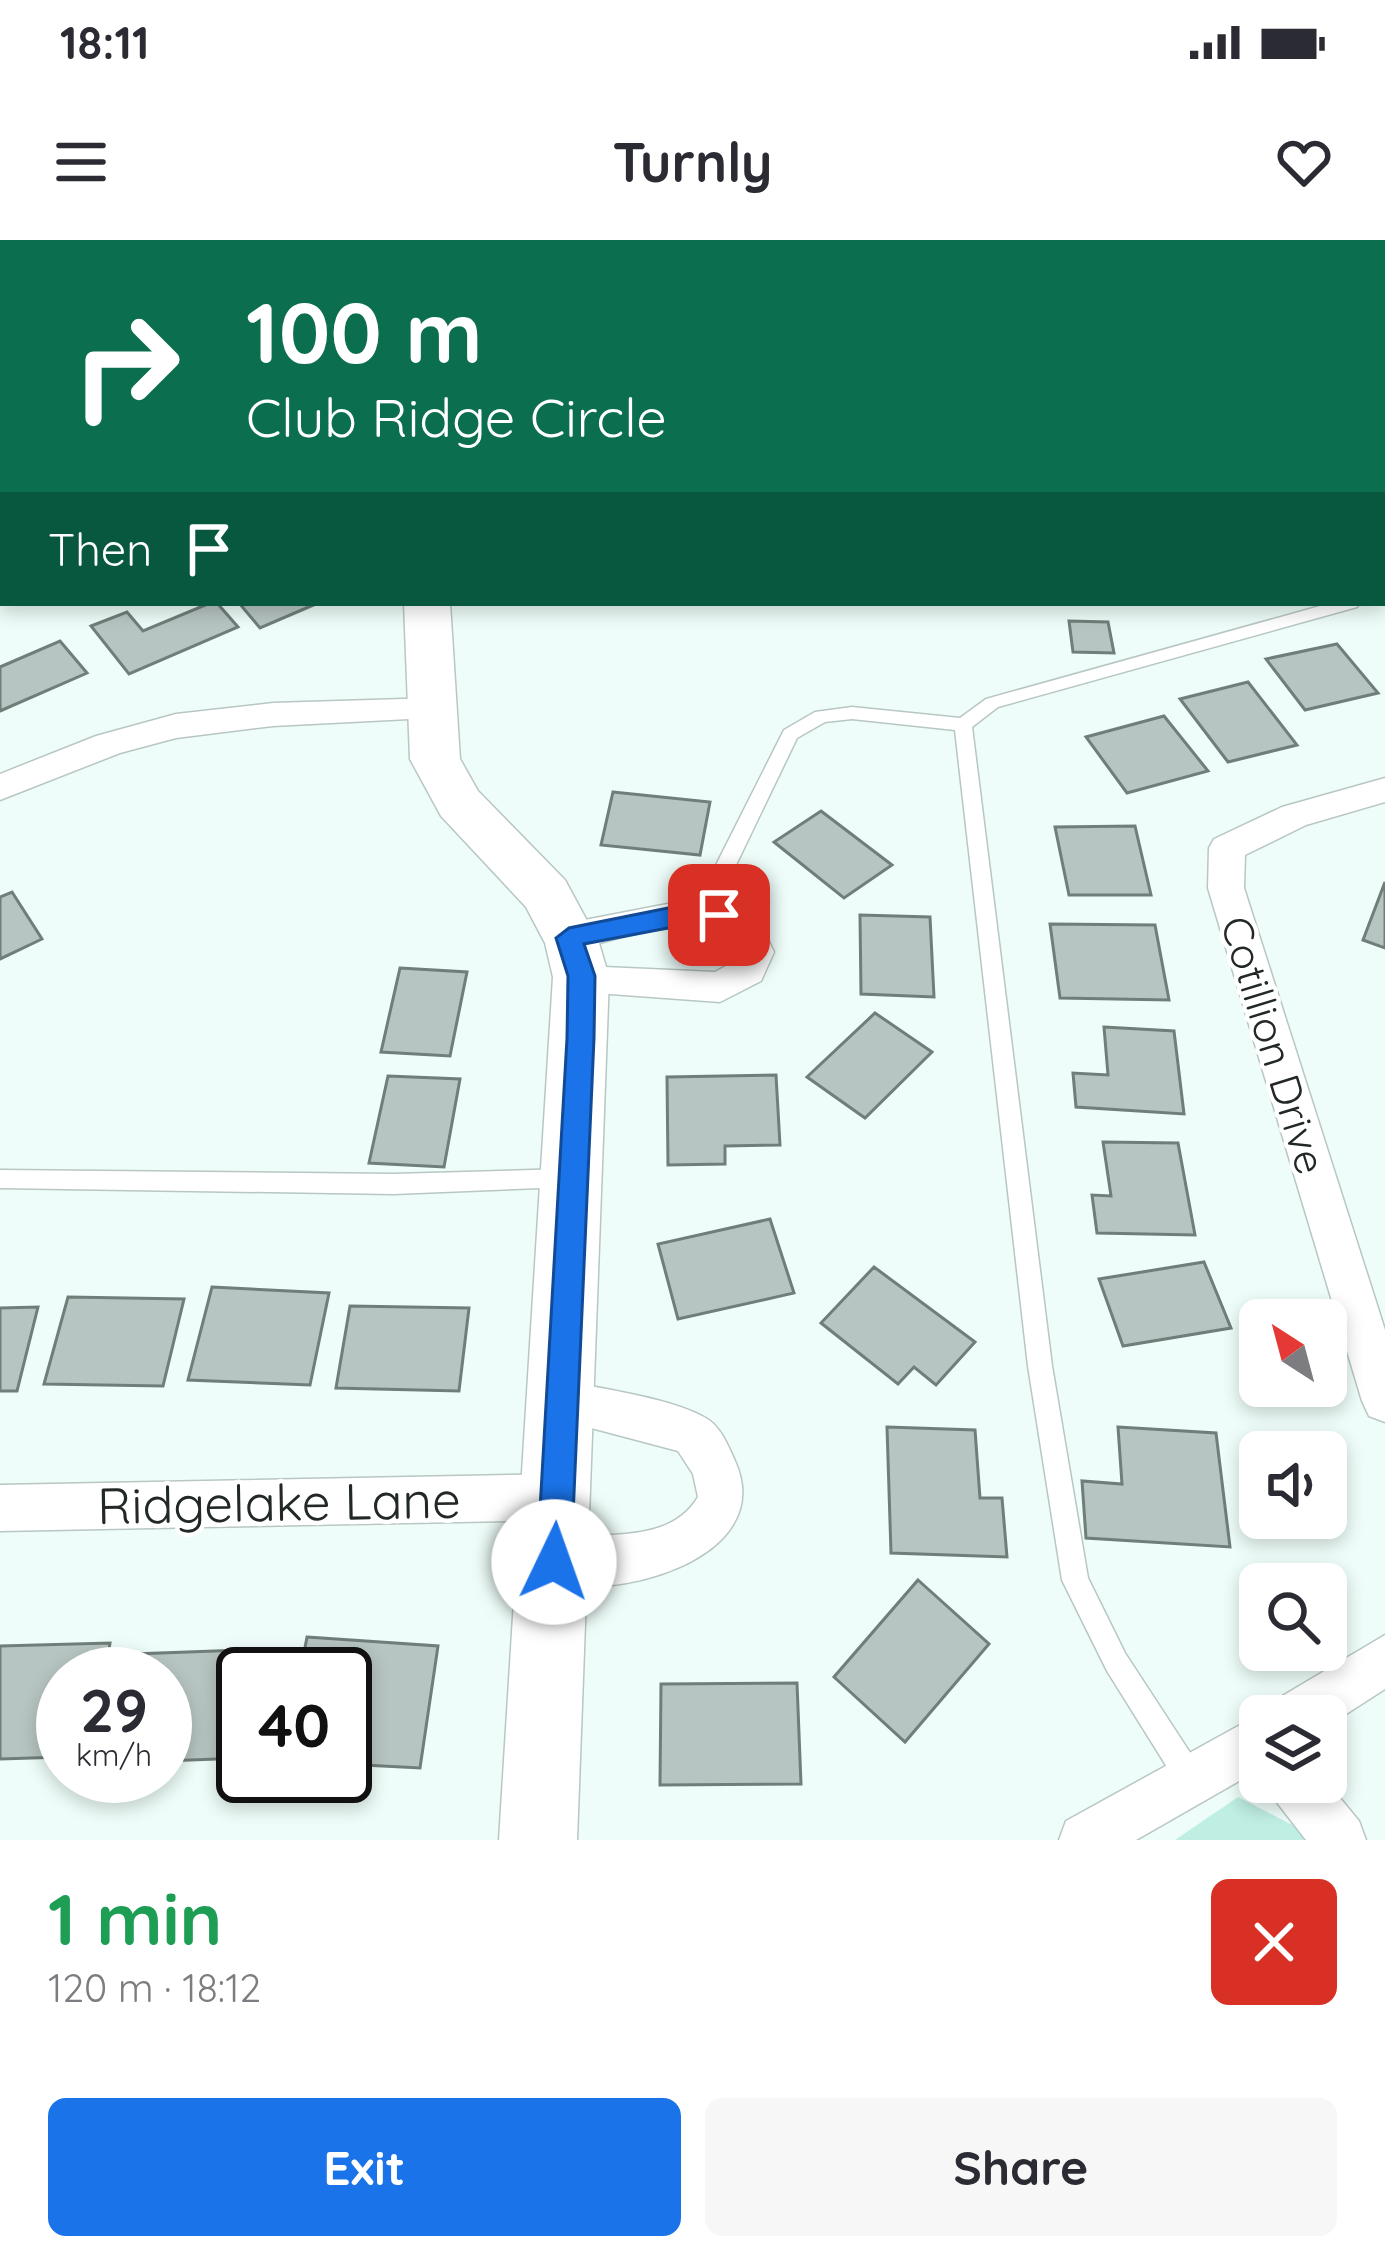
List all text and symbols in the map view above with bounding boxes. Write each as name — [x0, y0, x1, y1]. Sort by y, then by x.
text: 18:11 — [60, 14, 149, 70]
text: Turnly — [612, 128, 773, 196]
icon: menu — [48, 129, 114, 195]
icon: heart — [1271, 129, 1337, 195]
text: 100 m — [246, 279, 483, 384]
icon: right — [48, 288, 204, 444]
text: Club Ridge Circle — [246, 383, 667, 451]
icon: arrive — [176, 516, 242, 582]
text: Then — [48, 521, 152, 577]
pin — [668, 864, 770, 966]
icon: arrive — [686, 882, 752, 948]
street label: Cotillion Drive — [1210, 910, 1338, 1180]
north arrow — [1239, 1299, 1347, 1407]
map controls — [1239, 1299, 1347, 1803]
button: sound — [1239, 1431, 1347, 1539]
street label: Ridgelake Lane — [97, 1467, 461, 1537]
position arrow — [491, 1499, 617, 1625]
button: search — [1239, 1563, 1347, 1671]
speed limit sign: 40 — [216, 1647, 372, 1803]
text: 29 — [80, 1672, 148, 1747]
button: layers — [1239, 1695, 1347, 1803]
text: km/h — [76, 1736, 152, 1774]
text: 1 min — [48, 1873, 222, 1963]
button: close — [1211, 1879, 1337, 2005]
text: 120 m · 18:12 — [48, 1963, 261, 2012]
button: Exit — [48, 2098, 681, 2236]
button: Share — [705, 2098, 1337, 2236]

